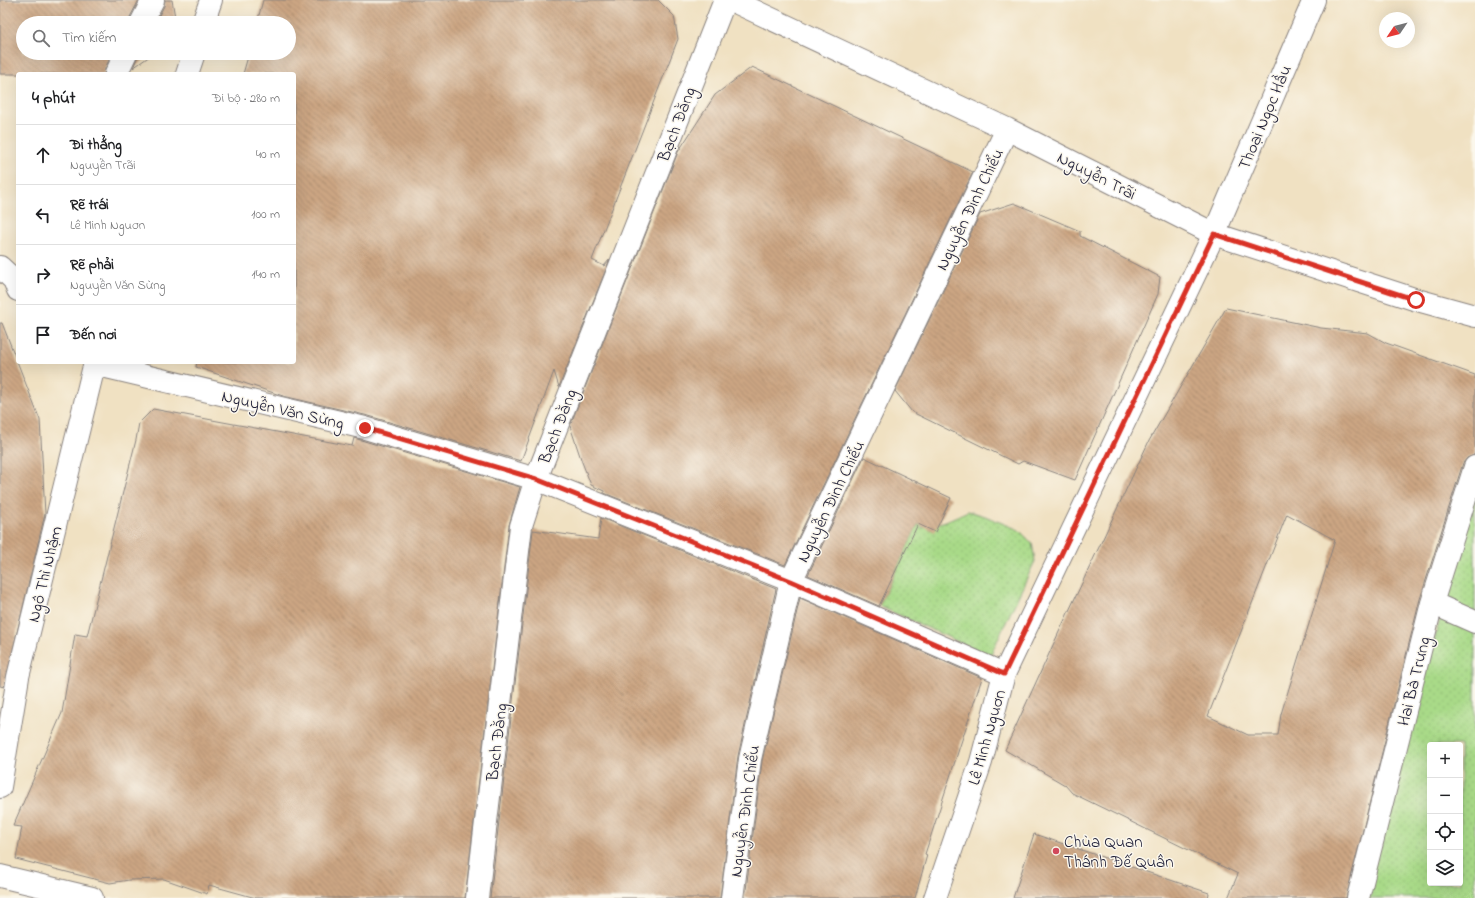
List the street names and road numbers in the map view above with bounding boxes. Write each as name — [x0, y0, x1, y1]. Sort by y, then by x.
street label: Thoại Ngọc Hầu — [1232, 61, 1301, 175]
street label: Bạch Đằng — [651, 84, 705, 167]
street label: Nguyễn Đình Chiểu — [930, 144, 1013, 276]
street label: Nguyễn Trãi — [1052, 146, 1140, 209]
street label: Nguyễn Văn Sừng — [219, 384, 346, 439]
street label: Bạch Đằng — [532, 386, 586, 469]
street label: Nguyễn Đình Chiểu — [791, 436, 874, 568]
street label: Ngô Thì Nhậm — [21, 523, 71, 626]
street label: Hai Bà Trưng — [1391, 634, 1440, 729]
street label: Lê Minh Nguơn — [962, 687, 1015, 789]
street label: Bạch Đằng — [480, 702, 517, 784]
street label: Nguyễn Đình Chiểu — [724, 744, 769, 879]

